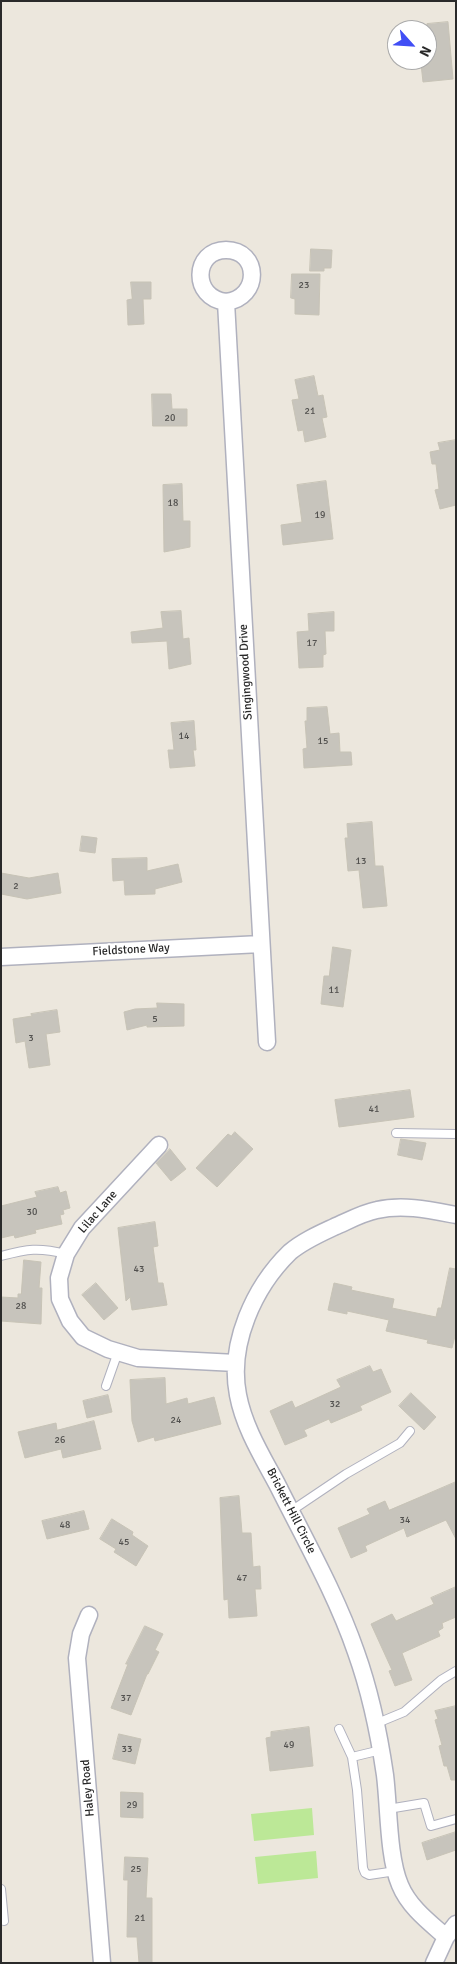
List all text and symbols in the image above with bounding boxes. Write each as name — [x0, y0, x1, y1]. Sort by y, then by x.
north arrow — [387, 20, 437, 70]
text: N — [415, 43, 435, 59]
house number: 23 — [299, 279, 309, 291]
house number: 21 — [305, 405, 315, 417]
house number: 20 — [165, 412, 175, 424]
house number: 18 — [168, 497, 178, 509]
house number: 19 — [315, 509, 325, 521]
street label: Singingwood Drive — [236, 624, 256, 720]
house number: 17 — [307, 637, 317, 649]
house number: 14 — [179, 730, 189, 742]
house number: 15 — [318, 735, 328, 747]
house number: 13 — [356, 855, 366, 867]
house number: 2 — [13, 880, 19, 892]
street label: Fieldstone Way — [92, 941, 170, 959]
house number: 11 — [329, 984, 339, 996]
house number: 5 — [152, 1013, 158, 1025]
house number: 3 — [28, 1032, 34, 1044]
house number: 41 — [369, 1103, 379, 1115]
street label: Lilac Lane — [76, 1188, 120, 1236]
house number: 30 — [27, 1206, 37, 1218]
house number: 43 — [134, 1263, 144, 1275]
house number: 28 — [16, 1300, 26, 1312]
house number: 32 — [330, 1398, 340, 1410]
house number: 24 — [171, 1414, 181, 1426]
house number: 26 — [55, 1434, 65, 1446]
street label: Brickett Hill Circle — [263, 1466, 319, 1556]
house number: 34 — [400, 1514, 410, 1526]
house number: 48 — [60, 1519, 70, 1531]
house number: 45 — [119, 1536, 129, 1548]
house number: 47 — [237, 1572, 247, 1584]
house number: 37 — [121, 1692, 131, 1704]
house number: 49 — [284, 1739, 294, 1751]
house number: 33 — [122, 1743, 132, 1755]
street label: Haley Road — [78, 1759, 98, 1817]
house number: 29 — [127, 1799, 137, 1811]
house number: 25 — [131, 1863, 141, 1875]
house number: 21 — [135, 1912, 145, 1924]

